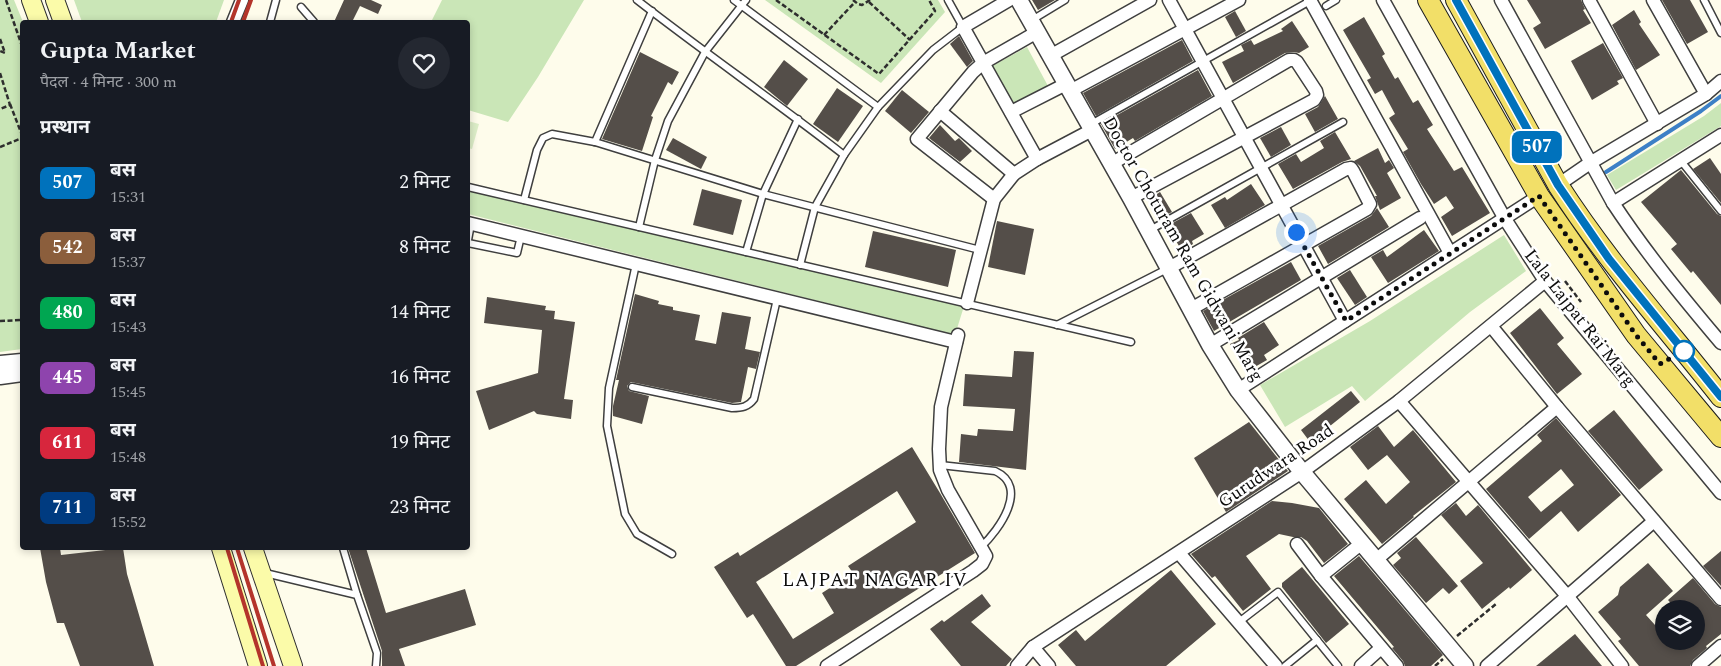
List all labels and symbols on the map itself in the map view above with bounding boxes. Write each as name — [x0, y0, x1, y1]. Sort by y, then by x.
street label: Doctor Choturam Ram Gidwani Marg — [1096, 111, 1270, 387]
line badge: 507 — [1508, 131, 1566, 163]
your location — [1284, 220, 1309, 245]
street label: Lala Lajpat Rai Marg — [1517, 243, 1643, 393]
unlabelled marker — [1673, 340, 1695, 362]
street label: Gurudwara Road — [1213, 417, 1339, 515]
district label: LAJPAT NAGAR IV — [782, 566, 968, 595]

